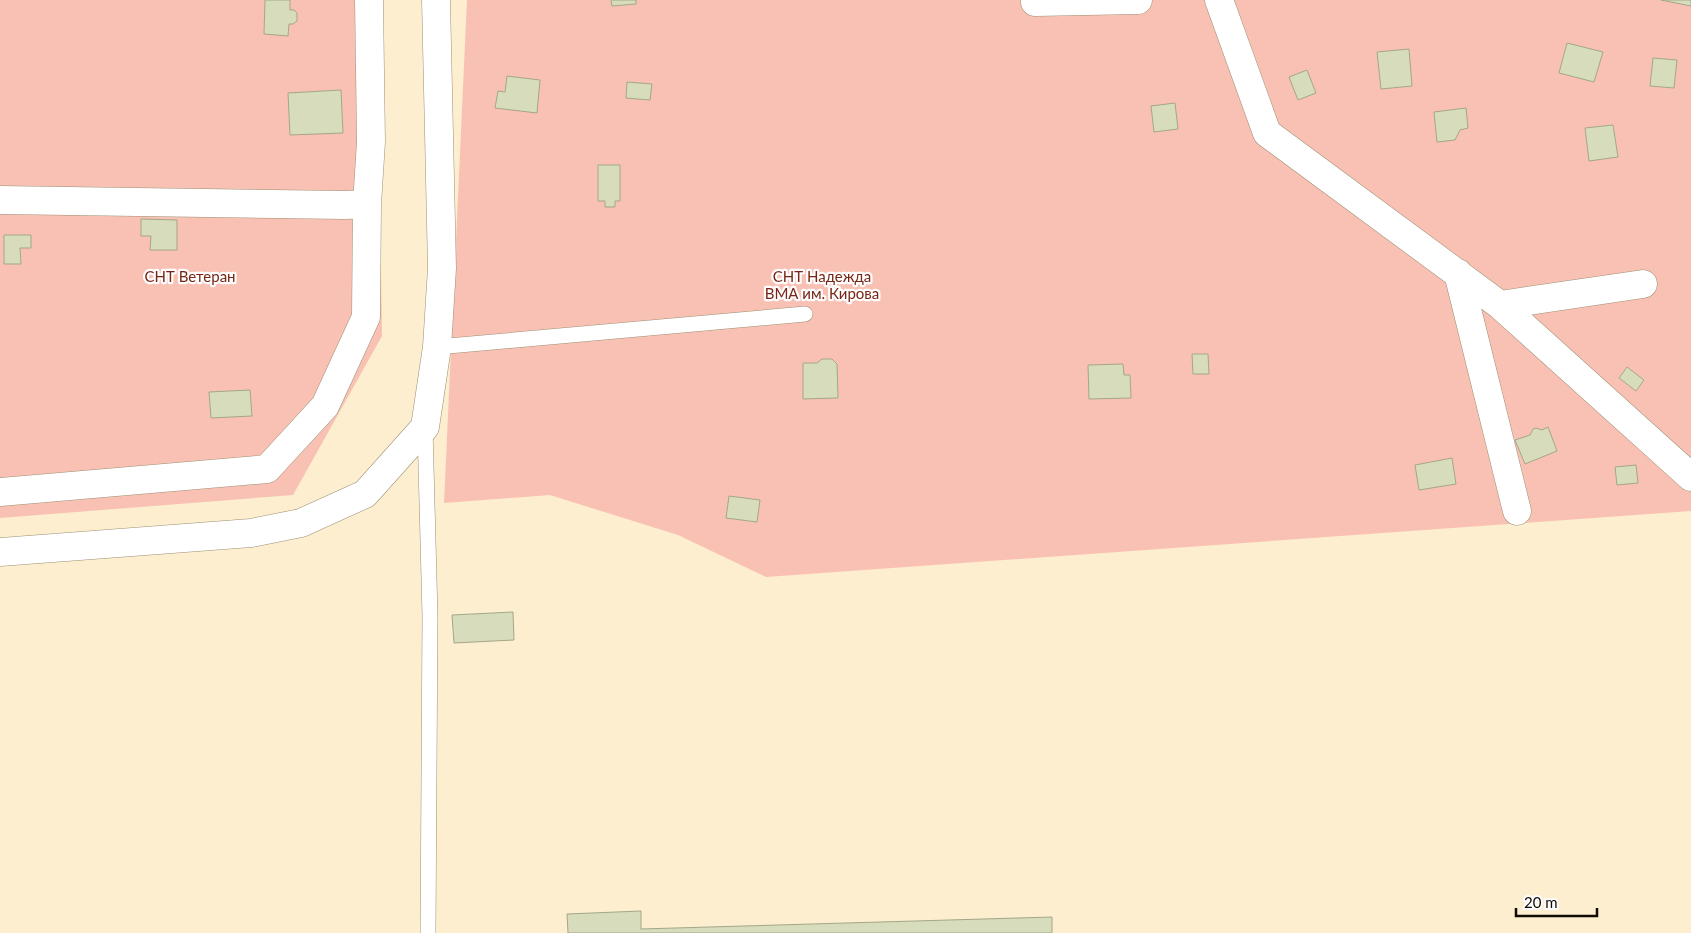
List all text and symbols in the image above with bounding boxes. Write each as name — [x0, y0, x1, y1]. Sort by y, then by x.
park label: СНТ Ветеран — [144, 267, 236, 285]
park label: СНТ Надежда ВМА им. Кирова — [765, 267, 879, 302]
scale bar — [1516, 886, 1597, 918]
text: 20 m — [1524, 893, 1558, 911]

